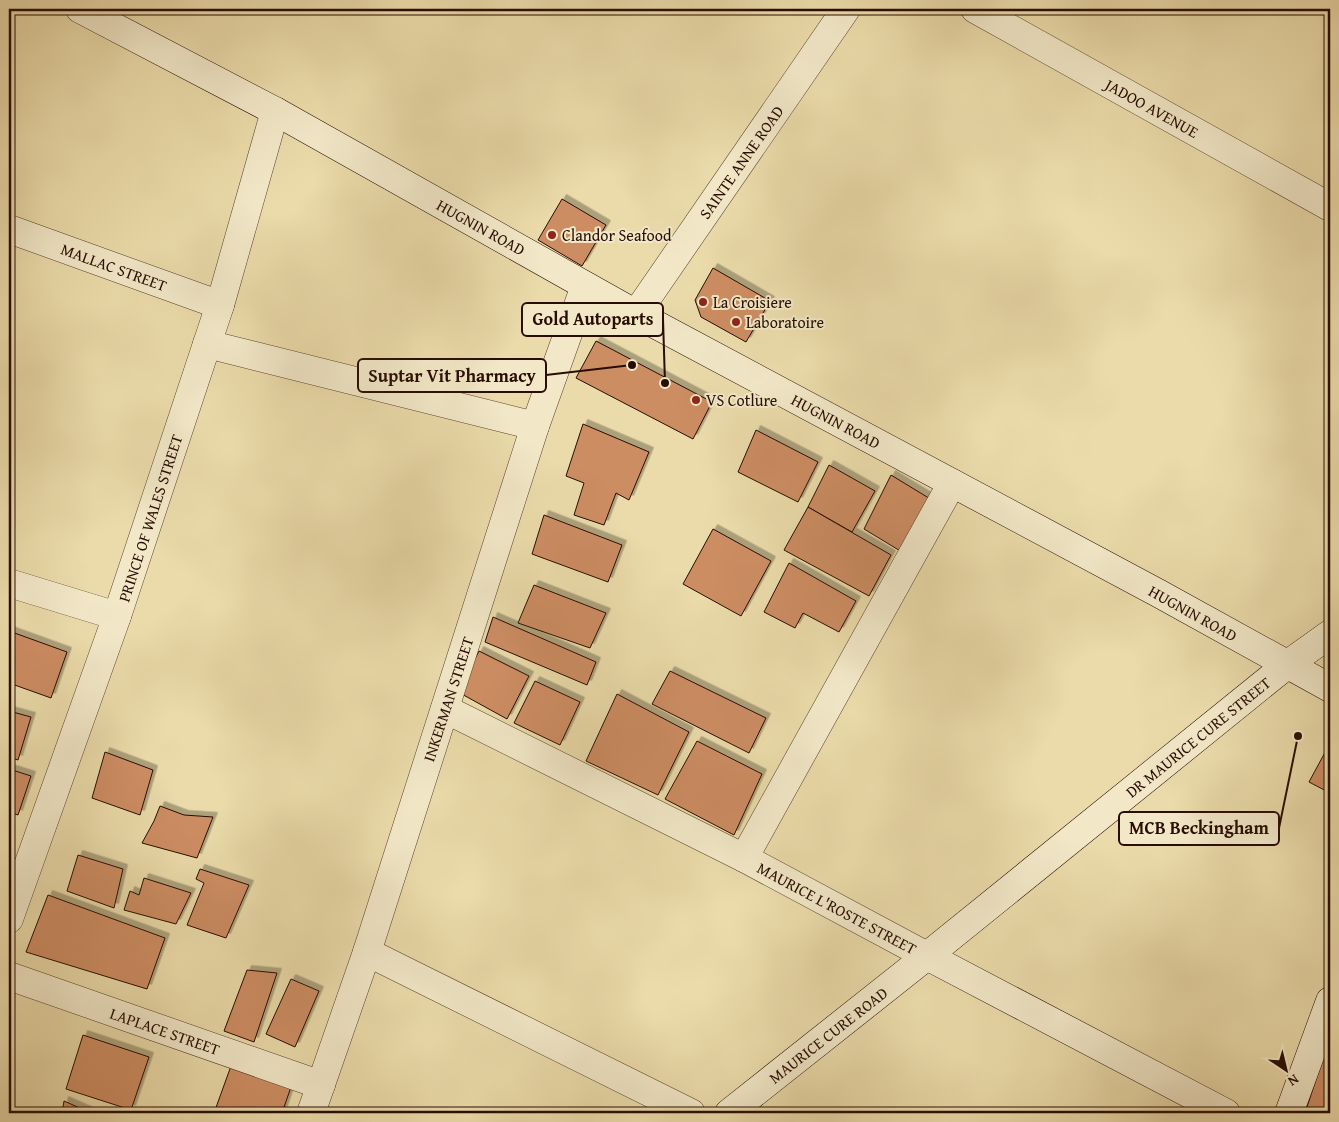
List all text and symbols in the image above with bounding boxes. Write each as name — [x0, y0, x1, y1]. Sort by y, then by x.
street label: JADOO AVENUE — [1099, 71, 1203, 144]
street label: SAINTE ANNE ROAD — [693, 100, 789, 224]
street label: HUGNIN ROAD — [432, 193, 530, 261]
place label: Clandor Seafood — [562, 223, 672, 247]
marker: Clandor Seafood — [546, 229, 558, 241]
street label: MALLAC STREET — [58, 237, 170, 297]
place label: La Croisiere — [713, 290, 792, 314]
marker: La Croisiere — [697, 296, 709, 308]
callout: Gold Autoparts — [522, 303, 663, 336]
text: Gold Autoparts — [533, 305, 654, 332]
place label: Laboratoire — [746, 310, 824, 334]
marker: Laboratoire — [730, 316, 742, 328]
callout: Suptar Vit Pharmacy — [358, 359, 546, 392]
text: Suptar Vit Pharmacy — [368, 362, 537, 389]
street label: HUGNIN ROAD — [787, 387, 885, 455]
place label: VS Cotlure — [706, 388, 777, 412]
marker: VS Cotlure — [690, 394, 702, 406]
street label: PRINCE OF WALES STREET — [112, 431, 188, 605]
street label: HUGNIN ROAD — [1144, 579, 1242, 647]
street label: INKERMAN STREET — [416, 633, 480, 765]
street label: DR MAURICE CURE STREET — [1120, 671, 1276, 803]
callout: MCB Beckingham — [1119, 812, 1279, 845]
text: MCB Beckingham — [1129, 814, 1270, 841]
street label: MAURICE L'ROSTE STREET — [753, 856, 921, 960]
street label: MAURICE CURE ROAD — [763, 981, 893, 1089]
street label: LAPLACE STREET — [107, 1001, 223, 1061]
north arrow — [1262, 1044, 1312, 1094]
text: N — [1283, 1070, 1303, 1092]

